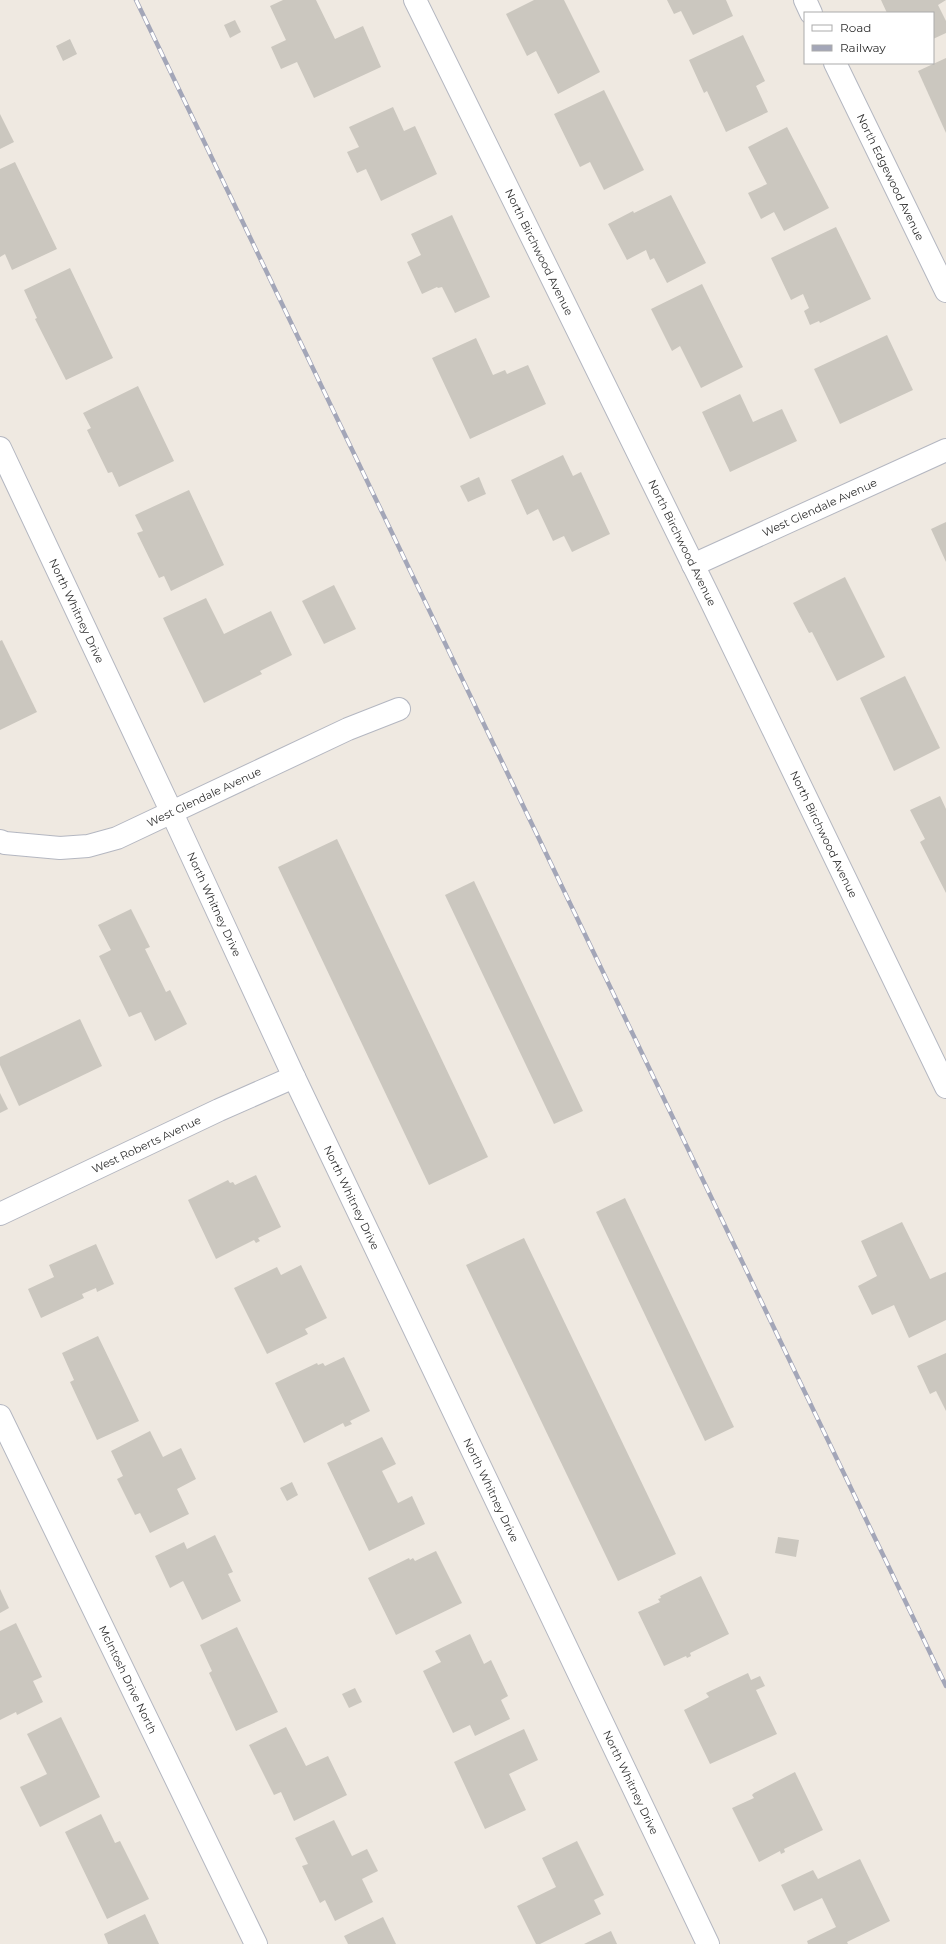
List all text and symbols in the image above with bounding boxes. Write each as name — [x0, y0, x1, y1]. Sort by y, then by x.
legend — [804, 12, 934, 64]
text: Road — [840, 20, 871, 35]
text: Railway — [840, 40, 886, 55]
street label: North Edgewood Avenue — [854, 111, 928, 243]
street label: North Birchwood Avenue — [502, 186, 576, 318]
street label: West Glendale Avenue — [760, 475, 879, 540]
street label: North Birchwood Avenue — [645, 477, 720, 609]
street label: North Whitney Drive — [46, 556, 107, 666]
street label: West Glendale Avenue — [145, 764, 264, 830]
street label: North Birchwood Avenue — [787, 768, 861, 900]
street label: North Whitney Drive — [184, 850, 245, 959]
street label: West Roberts Avenue — [90, 1113, 203, 1176]
street label: North Whitney Drive — [321, 1143, 383, 1252]
street label: North Whitney Drive — [460, 1436, 522, 1545]
street label: McIntosh Drive North — [96, 1623, 160, 1736]
street label: North Whitney Drive — [600, 1728, 662, 1837]

